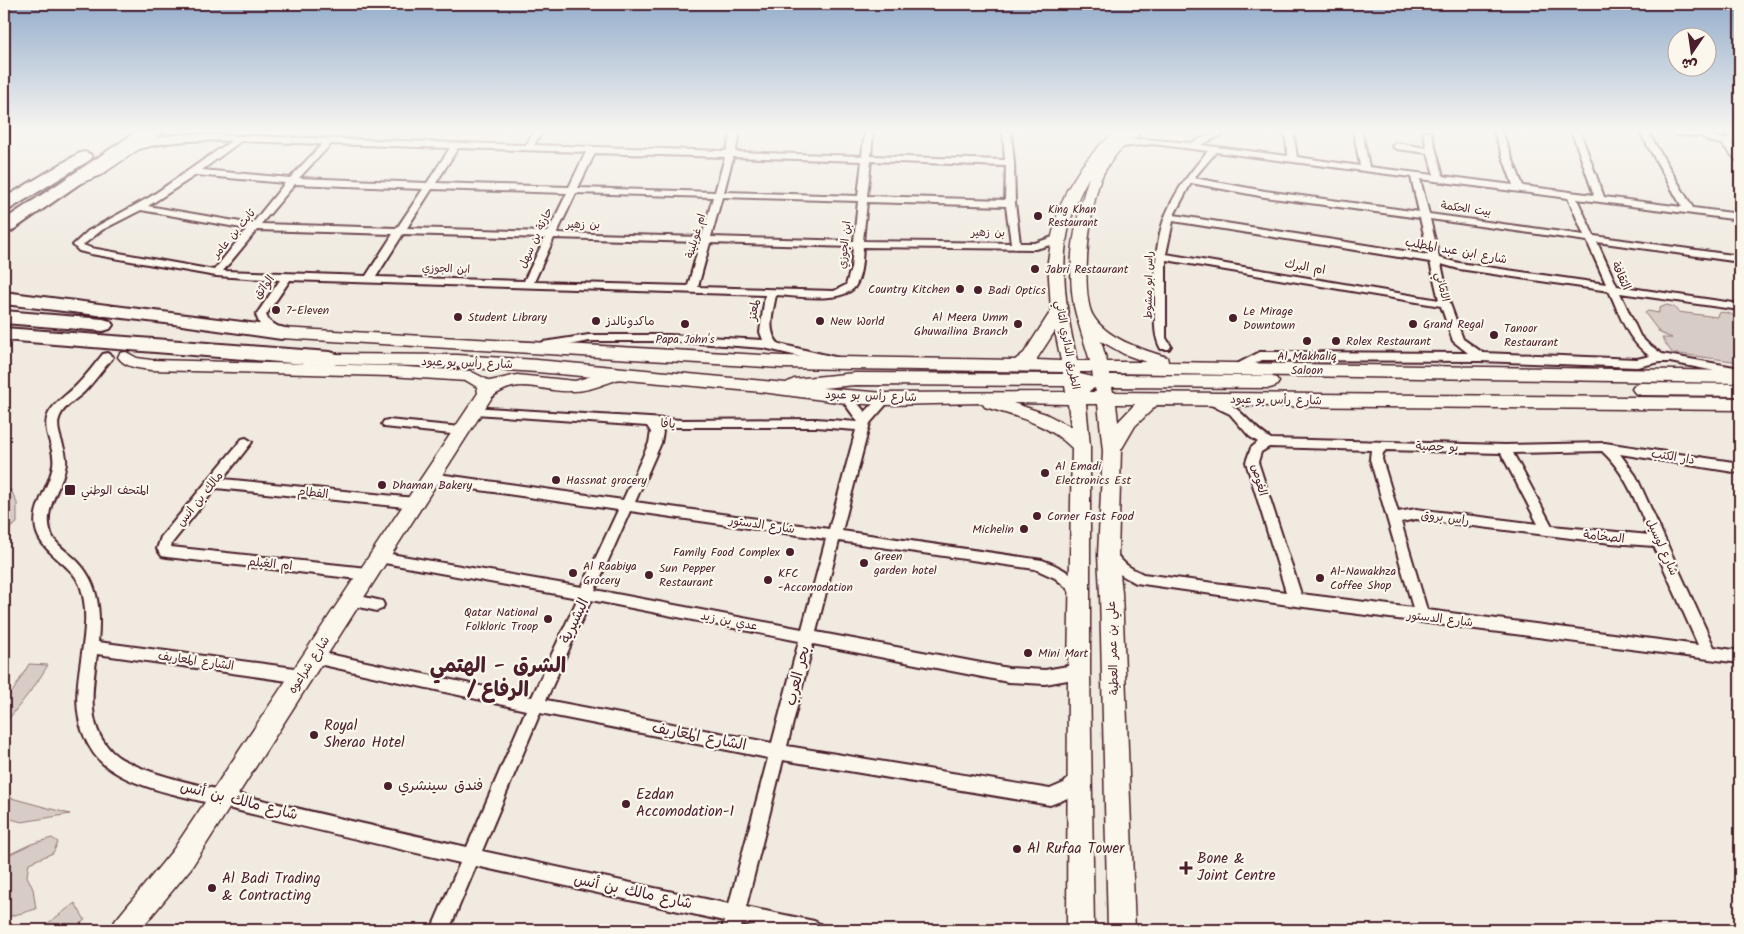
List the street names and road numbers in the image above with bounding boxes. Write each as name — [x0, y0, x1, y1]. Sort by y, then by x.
street label: بيت الحكمة — [1440, 197, 1492, 221]
street label: ثابت بن عامر — [207, 205, 261, 263]
street label: حارثة بن سهل — [514, 205, 558, 271]
street label: ام غويلينة — [681, 211, 711, 261]
street label: بن زهير — [565, 216, 600, 234]
street label: ابن الجوزي — [834, 220, 856, 270]
street label: بن زهير — [970, 224, 1005, 242]
street label: شارع ابن عبد المطلب — [1403, 233, 1509, 269]
street label: راس ابو مشوط — [1139, 251, 1159, 319]
street label: ام البرك — [1283, 254, 1327, 280]
street label: ابن الجوزي — [422, 259, 470, 279]
street label: الثقافة — [1606, 259, 1636, 293]
street label: الاماني — [1429, 270, 1454, 304]
street label: الواثق — [248, 271, 280, 303]
street label: لمعتز — [743, 297, 765, 323]
street label: الطريق الدائري الثاني — [1049, 299, 1084, 391]
street label: شارع رأس بو عبود — [421, 352, 513, 374]
street label: شارع رأس بو عبود — [825, 385, 917, 407]
street label: شارع رأس بو عبود — [1230, 390, 1322, 410]
street label: يافا — [660, 414, 676, 434]
street label: بو حصية — [1415, 437, 1459, 457]
street label: دار الكتب — [1650, 444, 1696, 470]
street label: الغوص — [1246, 462, 1272, 498]
street label: مالك بن انس — [172, 467, 228, 531]
street label: الفطام — [297, 482, 329, 504]
street label: راس بروق — [1420, 506, 1470, 530]
street label: شارع الدستور — [727, 511, 796, 539]
street label: شارع لوسيل — [1641, 515, 1683, 579]
street label: الصخامة — [1582, 525, 1626, 549]
street label: ام الغيلم — [247, 552, 293, 576]
street label: البشيرية — [554, 594, 596, 648]
street label: علي بن عمر العطية — [1102, 601, 1125, 695]
street label: شارع الدستور — [1405, 605, 1474, 632]
street label: عدي بن زيد — [699, 606, 759, 636]
street label: شارع شراعوه — [283, 632, 335, 698]
street label: بحر العرب — [779, 643, 817, 709]
street label: الشارع المعاريف — [157, 646, 235, 676]
street label: الشارع المعاريف — [650, 716, 748, 758]
street label: شارع مالك بن أنس — [178, 775, 300, 827]
street label: شارع مالك بن أنس — [571, 868, 695, 916]

